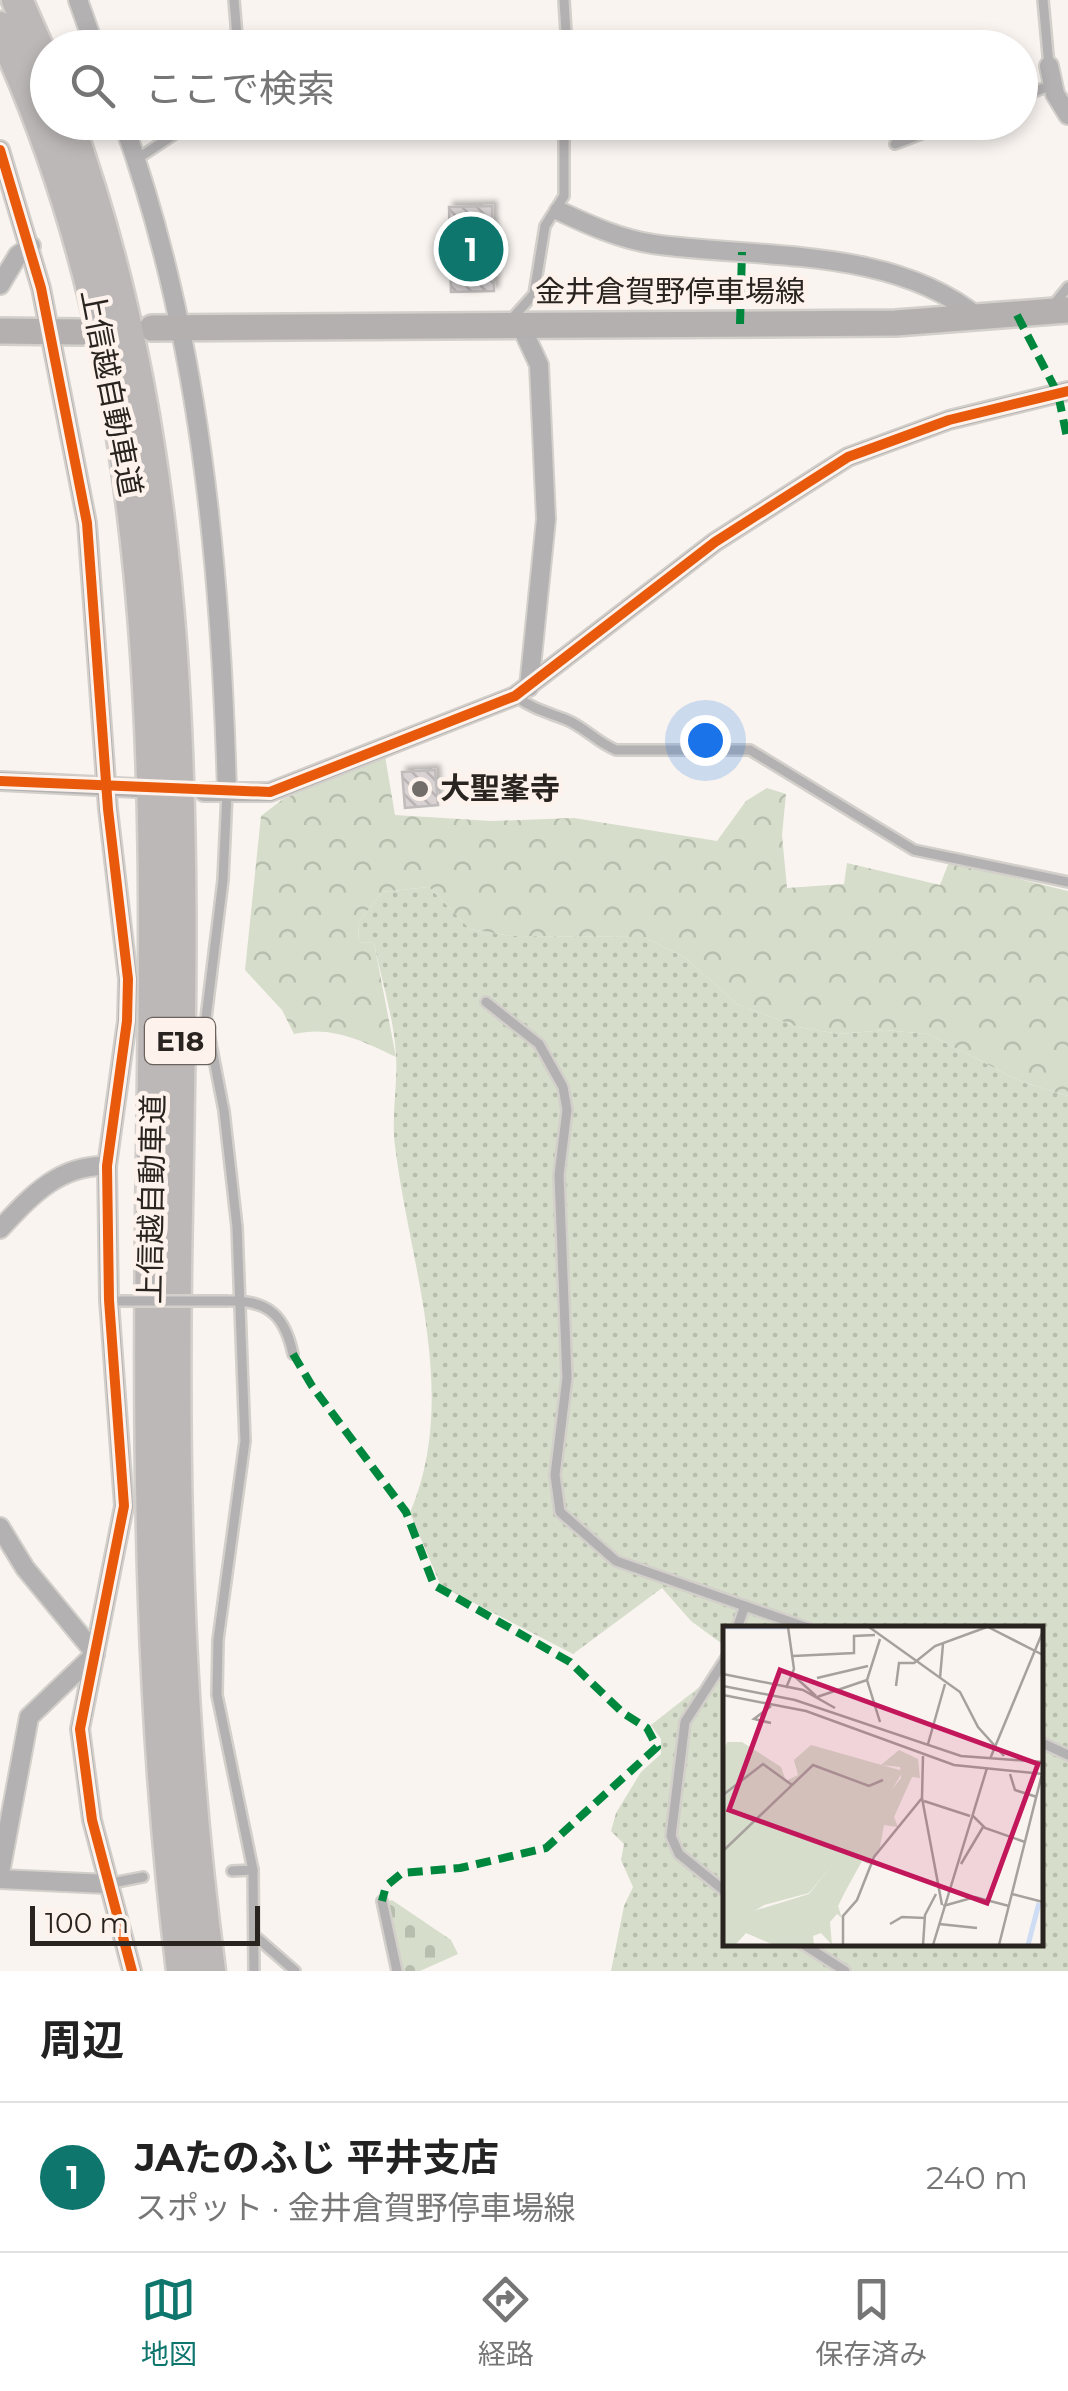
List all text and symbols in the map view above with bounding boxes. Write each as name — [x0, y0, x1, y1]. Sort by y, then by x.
search box — [30, 30, 1038, 140]
icon: search — [65, 58, 120, 113]
text: ここで検索 — [145, 65, 335, 112]
pin: 1 — [438, 212, 504, 286]
street label: 金井倉賀野停車場線 — [535, 273, 805, 310]
street label: 上信越自動車道 — [73, 286, 150, 500]
your location — [680, 715, 731, 766]
place label: 大聖峯寺 — [440, 770, 560, 807]
marker: 大聖峯寺 — [409, 778, 431, 800]
road number: E18 — [145, 1018, 215, 1064]
street label: 上信越自動車道 — [131, 1094, 172, 1304]
inset map — [723, 1626, 1043, 1946]
scale bar — [30, 1901, 260, 1946]
text: 100 m — [45, 1906, 129, 1940]
text: 周辺 — [40, 2014, 124, 2066]
text: JAたのふじ 平井支店 — [135, 2134, 499, 2181]
text: 1 — [66, 2158, 79, 2197]
text: 240 m — [926, 2158, 1028, 2197]
text: スポット · 金井倉賀野停車場線 — [135, 2188, 576, 2227]
tab: 地図 — [141, 2272, 197, 2372]
tab: 経路 — [478, 2272, 534, 2372]
tab: 保存済み — [815, 2272, 927, 2372]

